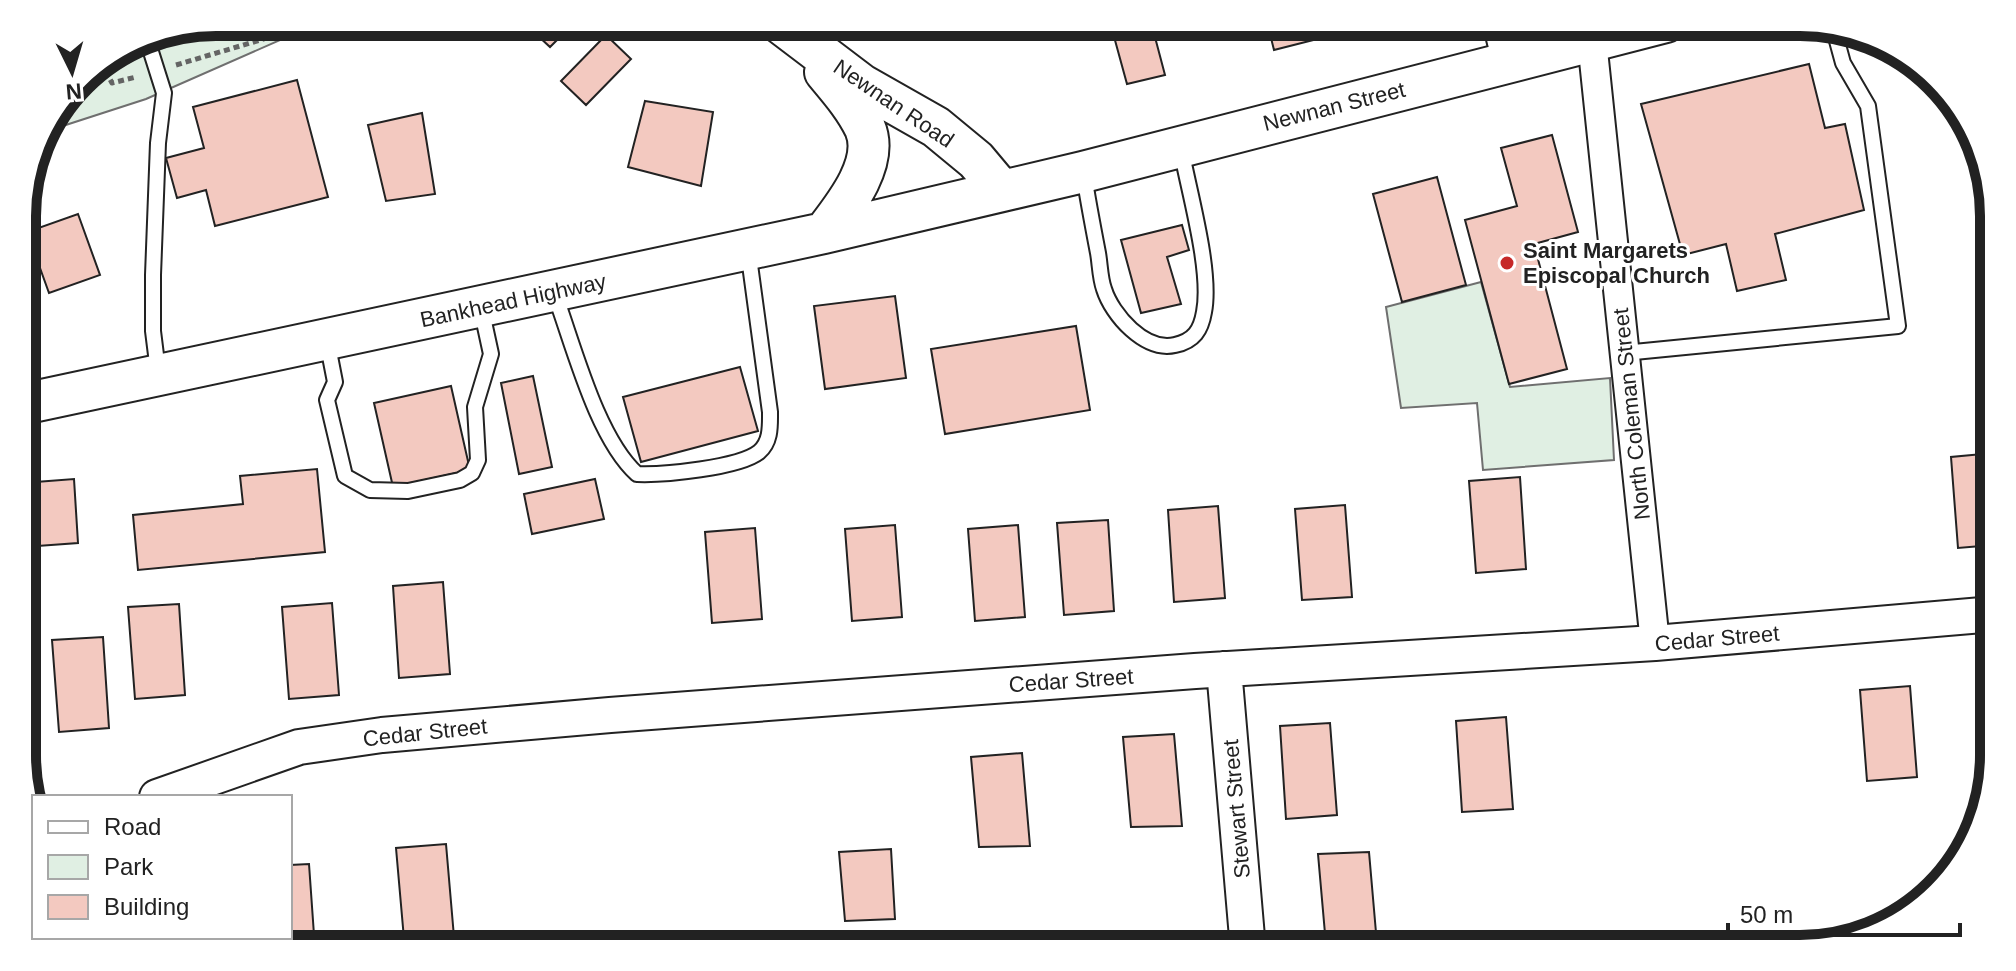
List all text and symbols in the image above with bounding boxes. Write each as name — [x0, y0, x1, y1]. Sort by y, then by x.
north arrow — [32, 32, 112, 112]
street label: Newnan Road — [829, 54, 959, 153]
street label: Newnan Street — [1260, 77, 1408, 136]
text: N — [65, 78, 83, 105]
place label: Saint Margarets Episcopal Church — [1523, 238, 1710, 288]
marker: Saint Margarets Episcopal Church — [1498, 254, 1516, 272]
street label: Bankhead Highway — [418, 269, 608, 332]
street label: North Coleman Street — [1608, 307, 1655, 521]
street label: Cedar Street — [1654, 621, 1780, 656]
street label: Cedar Street — [1008, 664, 1134, 697]
street label: Cedar Street — [362, 714, 488, 751]
street label: Stewart Street — [1218, 738, 1255, 879]
legend — [32, 795, 292, 939]
text: Road — [104, 813, 161, 840]
text: Park — [104, 853, 154, 880]
scale bar — [1728, 887, 1960, 937]
text: Building — [104, 893, 189, 920]
text: 50 m — [1740, 901, 1793, 928]

